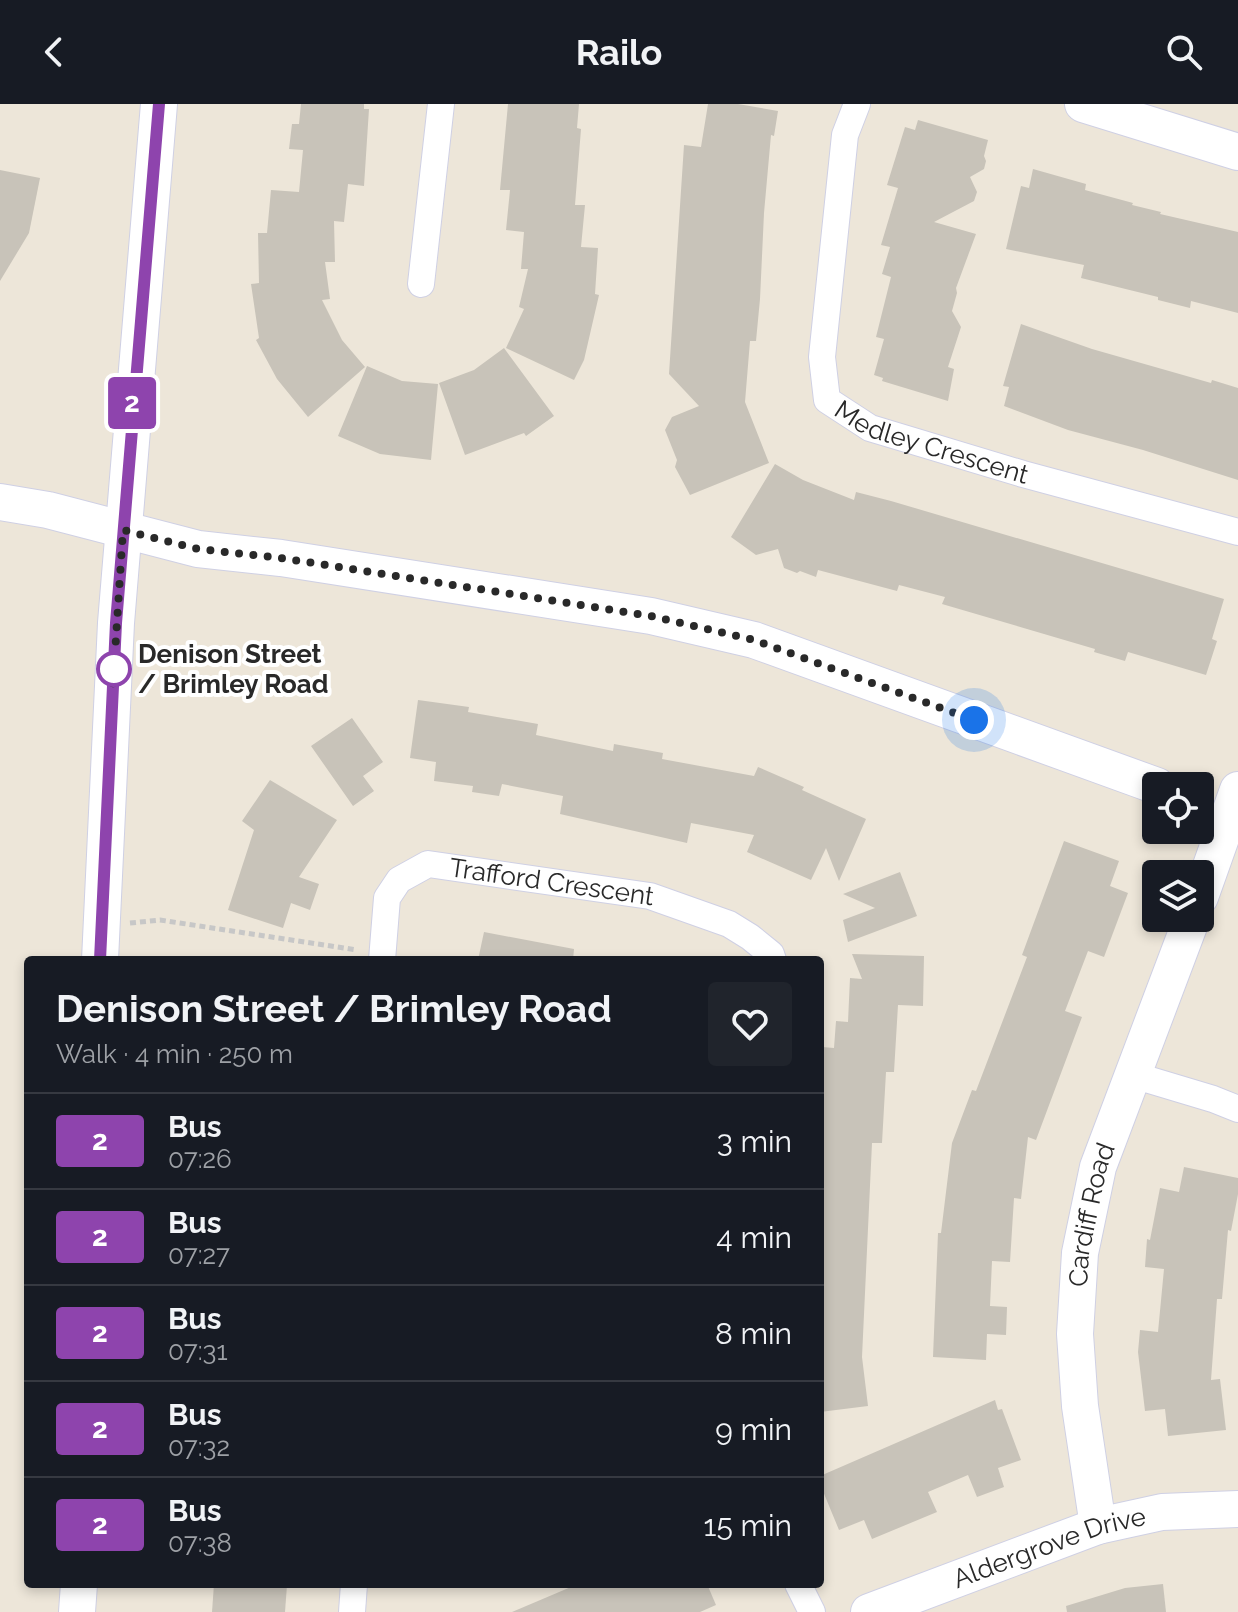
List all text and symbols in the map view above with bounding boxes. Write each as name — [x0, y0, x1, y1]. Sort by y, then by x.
icon: back — [32, 30, 76, 74]
icon: search — [1162, 30, 1206, 74]
text: Railo — [576, 31, 662, 73]
line badge: 2 — [106, 377, 158, 429]
text: 2 — [124, 386, 140, 419]
street label: Medley Crescent — [829, 394, 1032, 490]
place label: Denison Street / Brimley Road — [138, 639, 329, 699]
marker: Denison Street / Brimley Road — [97, 652, 131, 686]
your location — [954, 700, 994, 740]
map controls — [1142, 772, 1214, 932]
button: locate — [1142, 772, 1214, 844]
street label: Trafford Crescent — [448, 852, 656, 911]
button: layers — [1142, 860, 1214, 932]
button: heart — [708, 982, 792, 1066]
text: Denison Street / Brimley Road — [56, 986, 612, 1031]
text: Walk · 4 min · 250 m — [56, 1039, 293, 1069]
text: Bus — [168, 1109, 222, 1144]
text: 2 — [92, 1124, 108, 1157]
text: 3 min — [717, 1124, 792, 1159]
street label: Cardiff Road — [1063, 1139, 1121, 1288]
text: 07:26 — [168, 1144, 232, 1174]
text: Bus — [168, 1205, 222, 1240]
text: 2 — [92, 1220, 108, 1253]
text: 4 min — [716, 1220, 792, 1255]
text: 07:27 — [168, 1240, 230, 1270]
text: Bus — [168, 1301, 222, 1336]
text: 2 — [92, 1316, 108, 1349]
text: 8 min — [715, 1316, 792, 1351]
text: 07:31 — [168, 1336, 228, 1366]
text: Bus — [168, 1397, 222, 1432]
text: 2 — [92, 1412, 108, 1445]
text: 9 min — [715, 1412, 792, 1447]
text: 07:32 — [168, 1432, 230, 1462]
text: Bus — [168, 1493, 222, 1528]
street label: Aldergrove Drive — [949, 1501, 1148, 1594]
text: 2 — [92, 1508, 108, 1541]
text: 15 min — [704, 1508, 792, 1543]
text: 07:38 — [168, 1528, 232, 1558]

